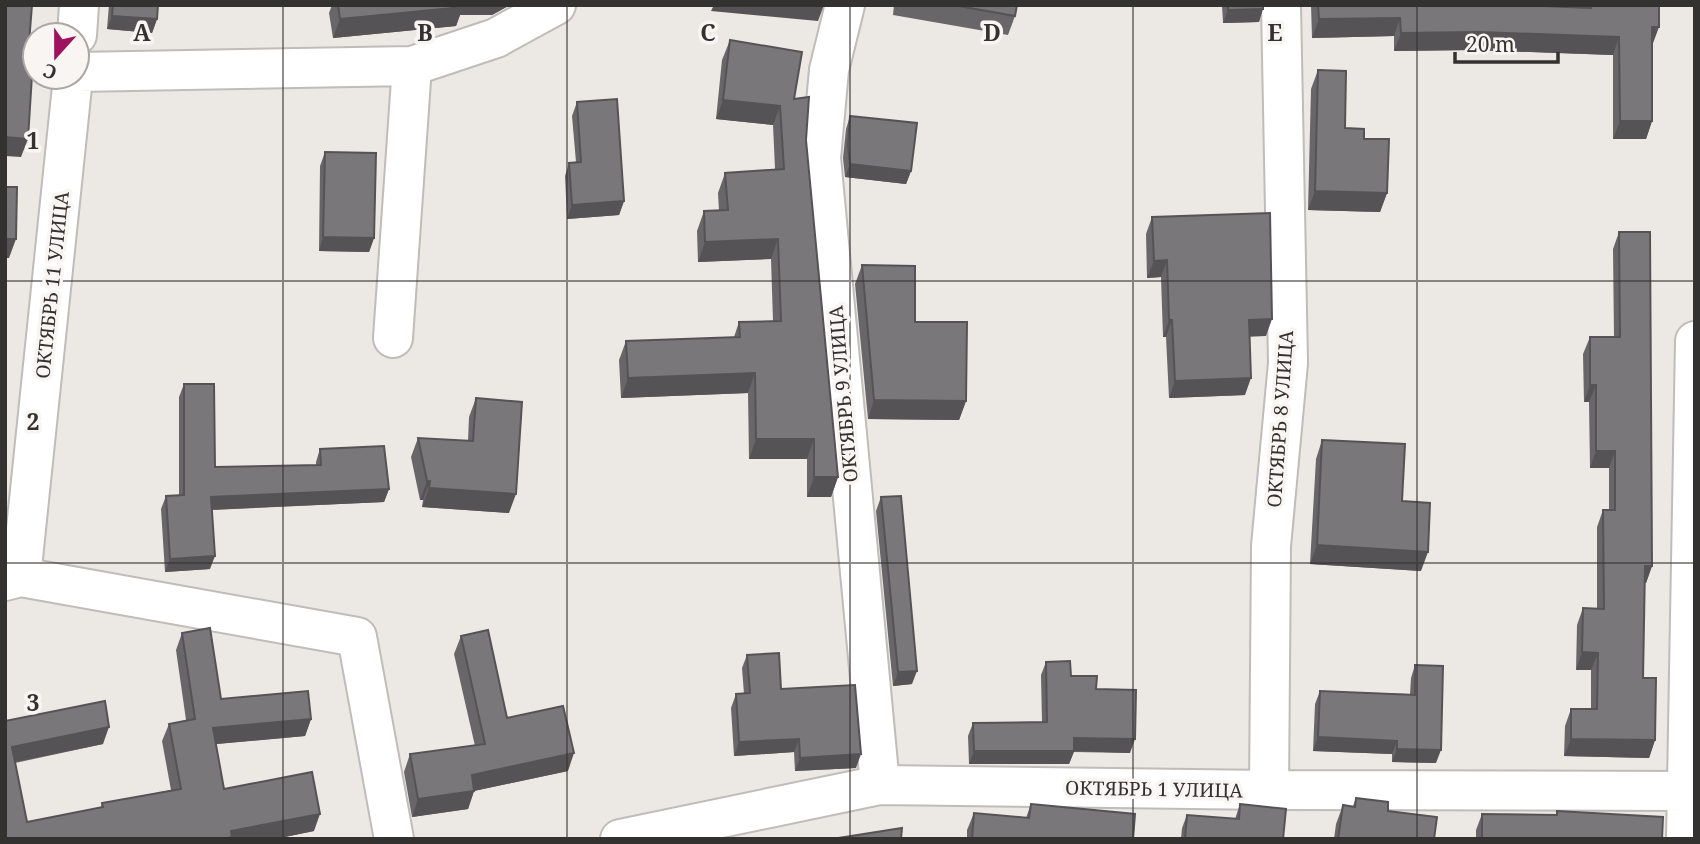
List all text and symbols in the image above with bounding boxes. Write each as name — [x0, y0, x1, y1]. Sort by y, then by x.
text: A — [133, 16, 151, 48]
text: B — [417, 16, 433, 48]
text: C — [700, 16, 716, 48]
text: D — [983, 16, 1001, 48]
text: E — [1267, 16, 1283, 48]
north arrow — [21, 21, 91, 91]
scale bar — [1455, 21, 1558, 65]
text: 20 m — [1466, 30, 1515, 58]
text: С — [39, 57, 60, 86]
text: 1 — [27, 124, 40, 156]
street label: ОКТЯБРЬ 11 УЛИЦА — [29, 189, 75, 380]
street label: ОКТЯБРЬ 9 УЛИЦА — [822, 304, 864, 484]
street label: ОКТЯБРЬ 8 УЛИЦА — [1261, 329, 1299, 508]
text: 2 — [27, 405, 40, 437]
text: 3 — [27, 686, 40, 718]
street label: ОКТЯБРЬ 1 УЛИЦА — [1065, 774, 1244, 804]

